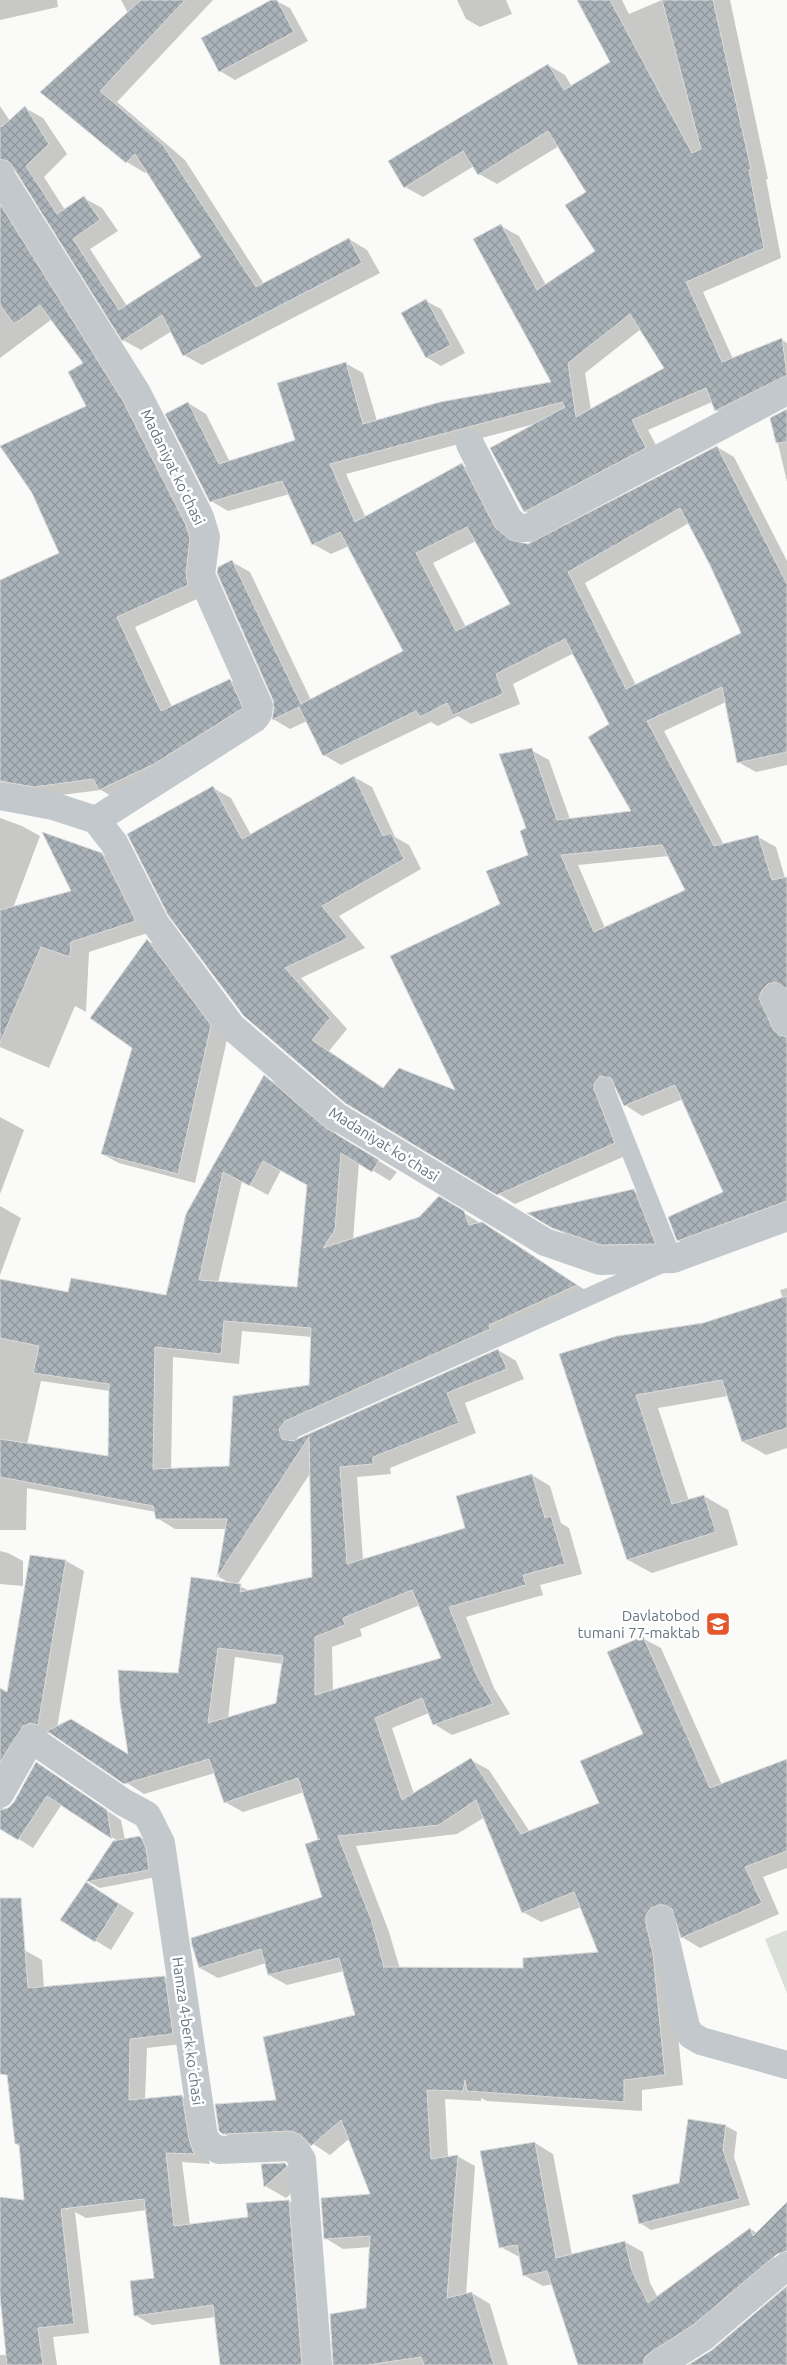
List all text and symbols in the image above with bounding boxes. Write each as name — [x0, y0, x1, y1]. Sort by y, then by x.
street label: Madaniyat koʻchasi — [138, 406, 208, 528]
street label: Madaniyat koʻchasi — [326, 1103, 442, 1185]
place label: Davlatobod tumani 77-maktab — [577, 1607, 700, 1641]
school or university icon: Davlatobod tumani 77-maktab — [705, 1611, 731, 1637]
street label: Hamza 4-berk koʼchasi — [169, 1956, 207, 2106]

